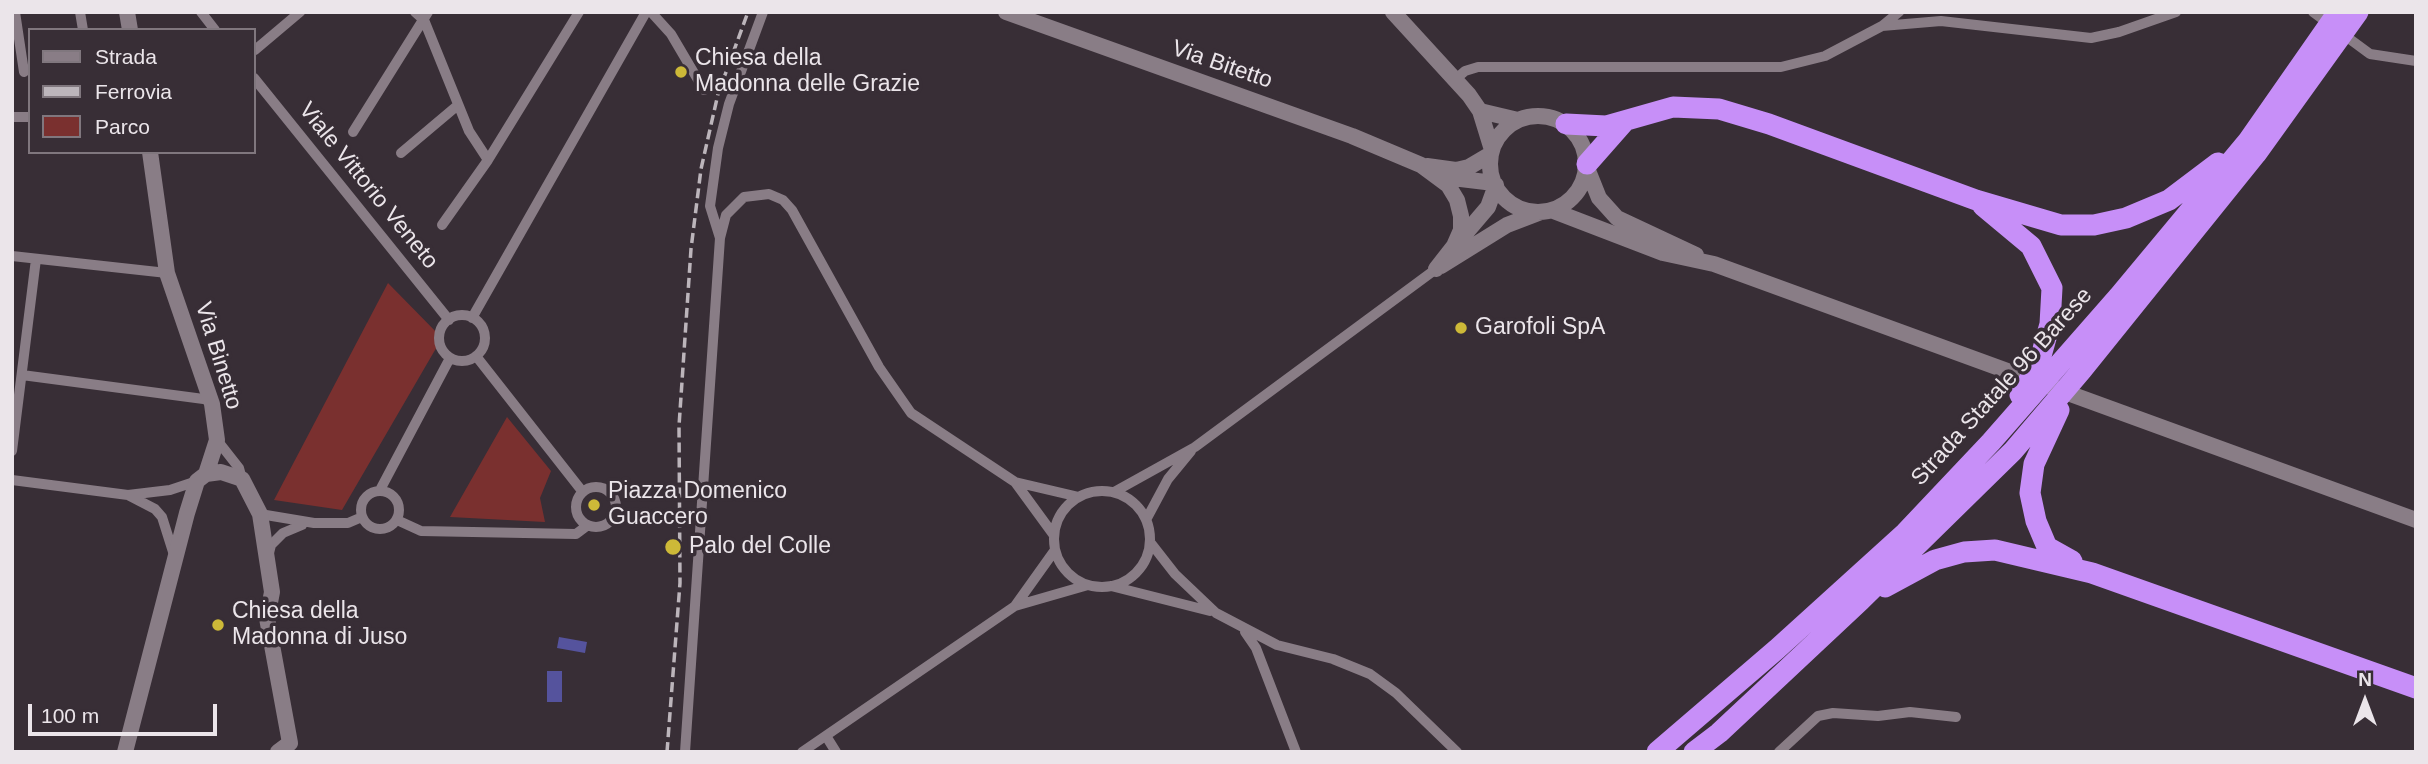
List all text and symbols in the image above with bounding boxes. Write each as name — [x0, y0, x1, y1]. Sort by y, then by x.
legend — [28, 28, 256, 154]
street label: Via Bitetto — [1168, 35, 1276, 95]
text: Strada — [95, 45, 157, 68]
place label: Chiesa della Madonna delle Grazie — [695, 45, 920, 99]
marker: Chiesa della Madonna delle Grazie — [673, 64, 689, 80]
text: Ferrovia — [95, 80, 172, 103]
street label: Viale Vittorio Veneto — [292, 97, 444, 275]
text: Parco — [95, 115, 150, 138]
street label: Strada Statale 96 Barese — [1906, 282, 2098, 492]
street label: Via Binetto — [189, 299, 247, 413]
place label: Garofoli SpA — [1475, 314, 1605, 342]
marker: Garofoli SpA — [1453, 320, 1469, 336]
place label: Piazza Domenico Guaccero — [608, 478, 787, 532]
marker: Piazza Domenico Guaccero — [586, 497, 602, 513]
place label: Palo del Colle — [689, 533, 831, 561]
marker: Palo del Colle — [663, 537, 683, 557]
place label: Chiesa della Madonna di Juso — [232, 598, 407, 652]
marker: Chiesa della Madonna di Juso — [210, 617, 226, 633]
north arrow — [2330, 666, 2400, 736]
text: N — [2358, 669, 2372, 690]
scale bar — [32, 690, 220, 734]
text: 100 m — [41, 704, 99, 727]

